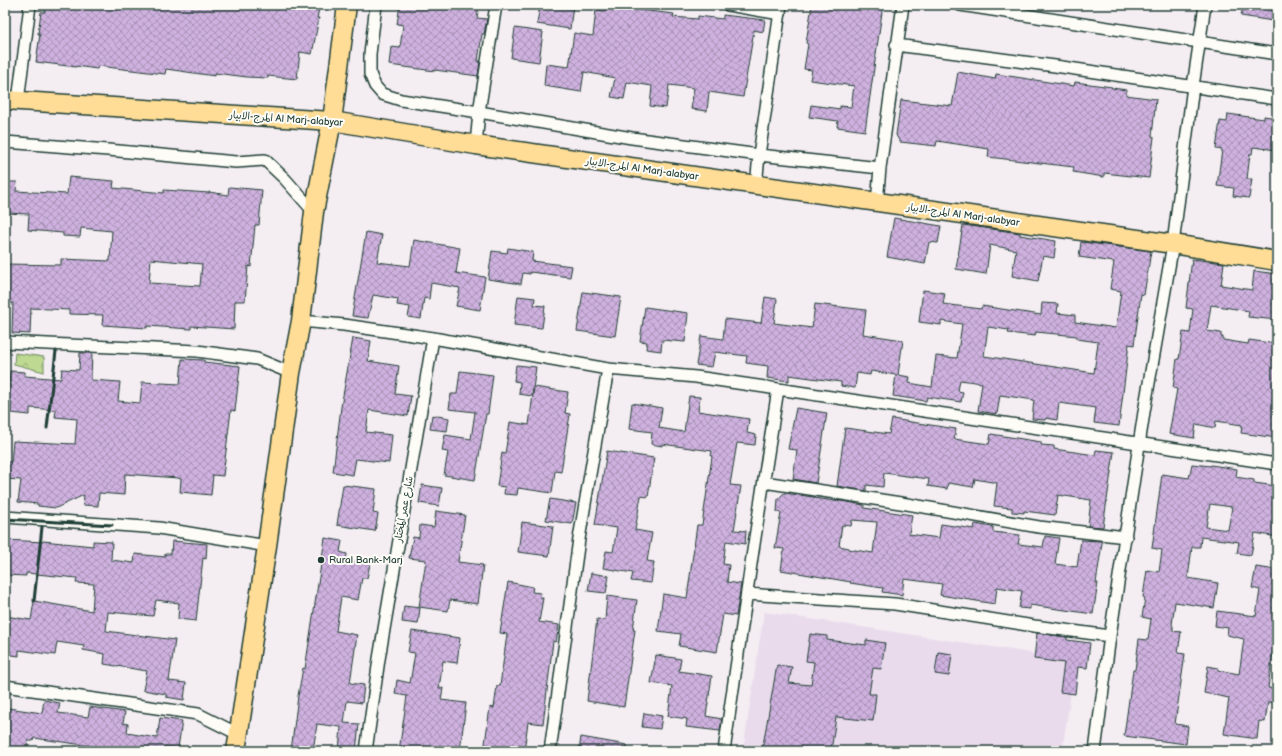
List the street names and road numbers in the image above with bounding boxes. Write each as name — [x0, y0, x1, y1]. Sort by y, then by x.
street label: المرج-الابيار Al Marj-alabyar — [228, 109, 344, 130]
street label: المرج-الابيار Al Marj-alabyar — [584, 155, 700, 184]
street label: المرج-الابيار Al Marj-alabyar — [905, 201, 1021, 230]
street label: شارع عمر المختار — [392, 475, 417, 544]

